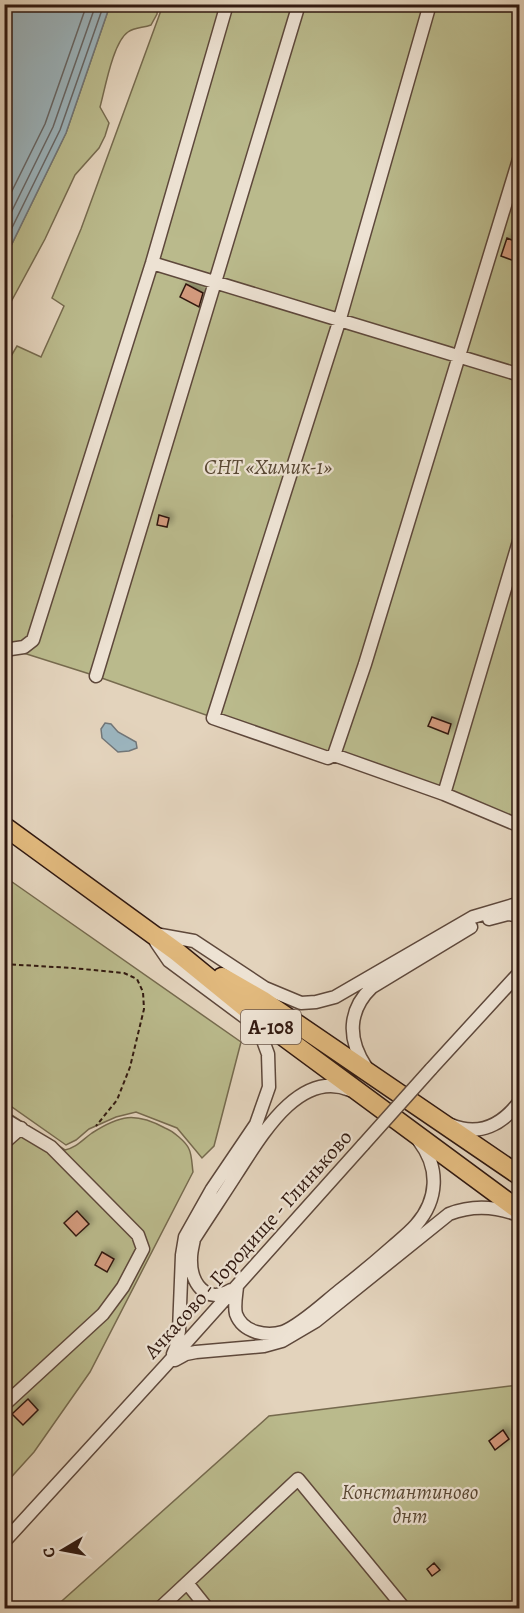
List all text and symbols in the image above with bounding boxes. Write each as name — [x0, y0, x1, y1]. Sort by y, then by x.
park label: СНТ «Химик-1» — [204, 453, 332, 481]
road number: А-108 — [241, 1010, 301, 1044]
street label: Ачкасово - Городище - Глиньково — [137, 1124, 358, 1365]
park label: Константиново днт — [342, 1478, 478, 1530]
north arrow — [33, 1520, 93, 1580]
text: С — [37, 1546, 61, 1559]

